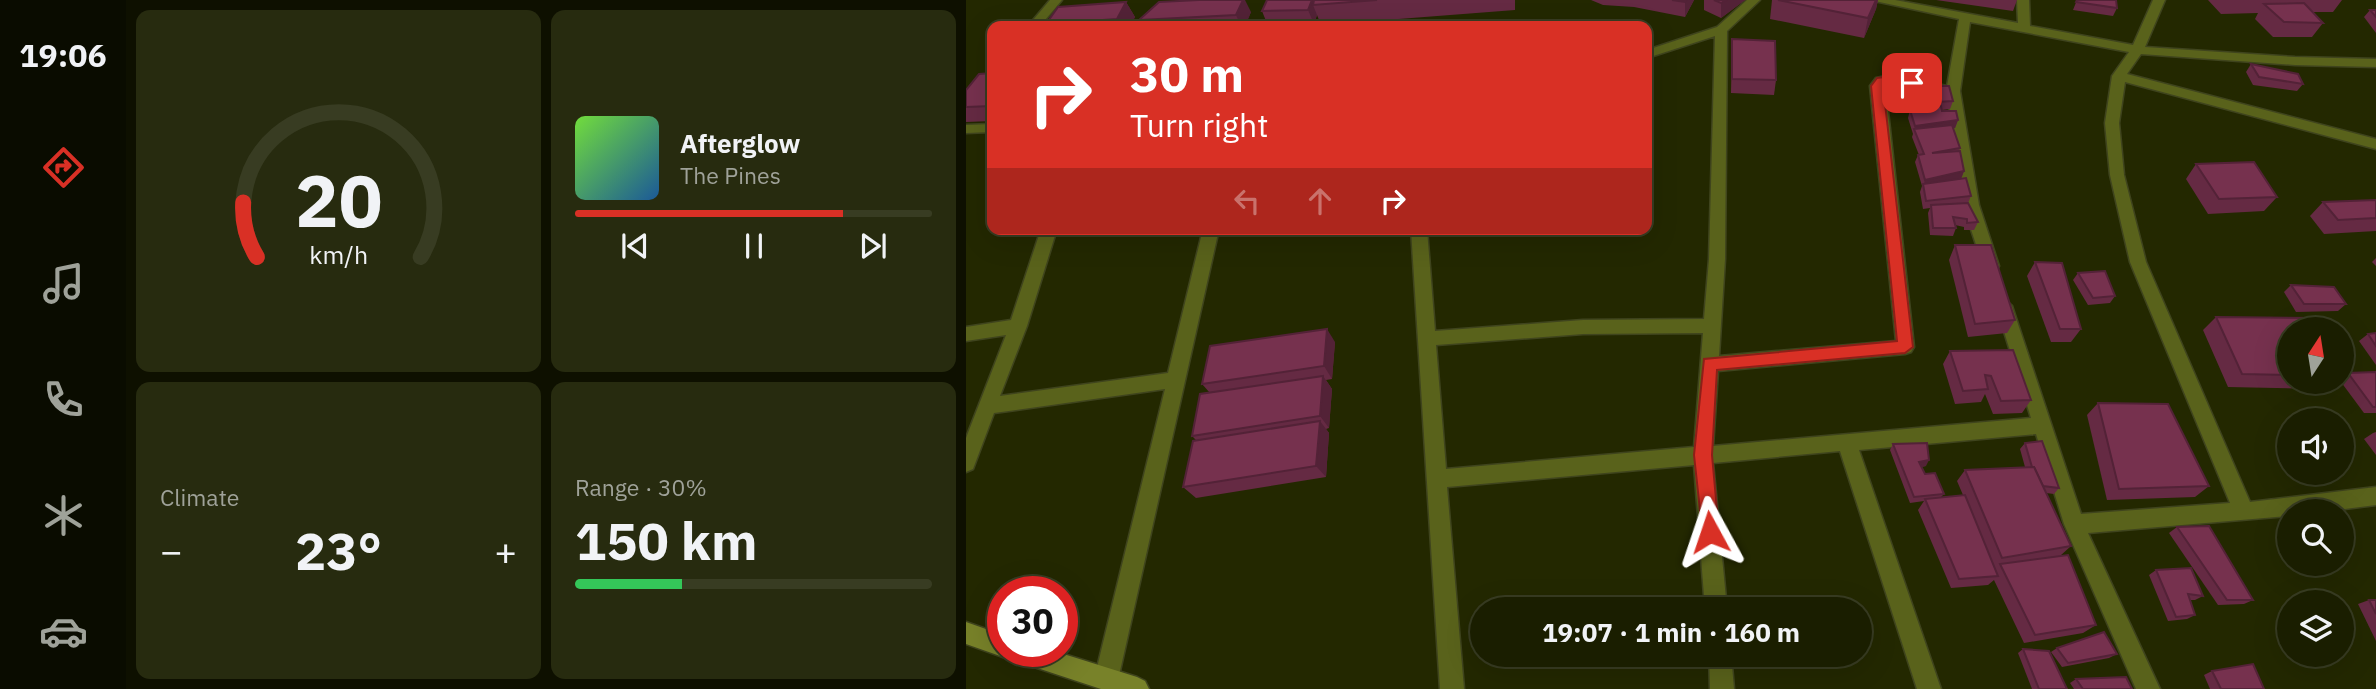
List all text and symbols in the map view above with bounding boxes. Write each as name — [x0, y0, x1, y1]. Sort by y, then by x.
text: 19:06 — [19, 34, 107, 76]
text: 30 m — [1130, 42, 1244, 105]
icon: right — [1015, 49, 1106, 140]
pin — [1882, 53, 1942, 113]
icon: arrive — [1893, 64, 1931, 102]
text: Turn right — [1130, 104, 1268, 146]
text: Afterglow — [680, 126, 800, 160]
icon: directions — [39, 143, 88, 192]
text: 20 — [295, 152, 382, 247]
text: The Pines — [680, 160, 781, 190]
icon: left — [1228, 182, 1266, 220]
icon: ahead — [1301, 182, 1339, 220]
icon: right — [1374, 182, 1412, 220]
icon: previous — [616, 227, 654, 265]
icon: pause — [735, 227, 773, 265]
icon: next — [854, 227, 892, 265]
text: km/h — [309, 238, 368, 271]
icon: music — [39, 259, 88, 308]
north arrow — [2277, 317, 2354, 394]
map controls — [2277, 317, 2354, 667]
icon: phone — [39, 375, 88, 424]
button: sound — [2277, 408, 2354, 485]
text: Range · 30% — [575, 472, 707, 502]
text: Climate — [160, 482, 239, 512]
icon: climate — [39, 491, 88, 540]
position arrow — [1673, 495, 1747, 569]
button: search — [2277, 499, 2354, 576]
text: 150 km — [575, 507, 757, 574]
text: 23° — [295, 517, 382, 584]
text: − — [160, 526, 183, 575]
text: + — [494, 526, 517, 575]
speed limit sign: 30 — [987, 576, 1078, 667]
button: layers — [2277, 590, 2354, 667]
icon: car — [39, 607, 88, 656]
text: 19:07 · 1 min · 160 m — [1542, 615, 1800, 649]

